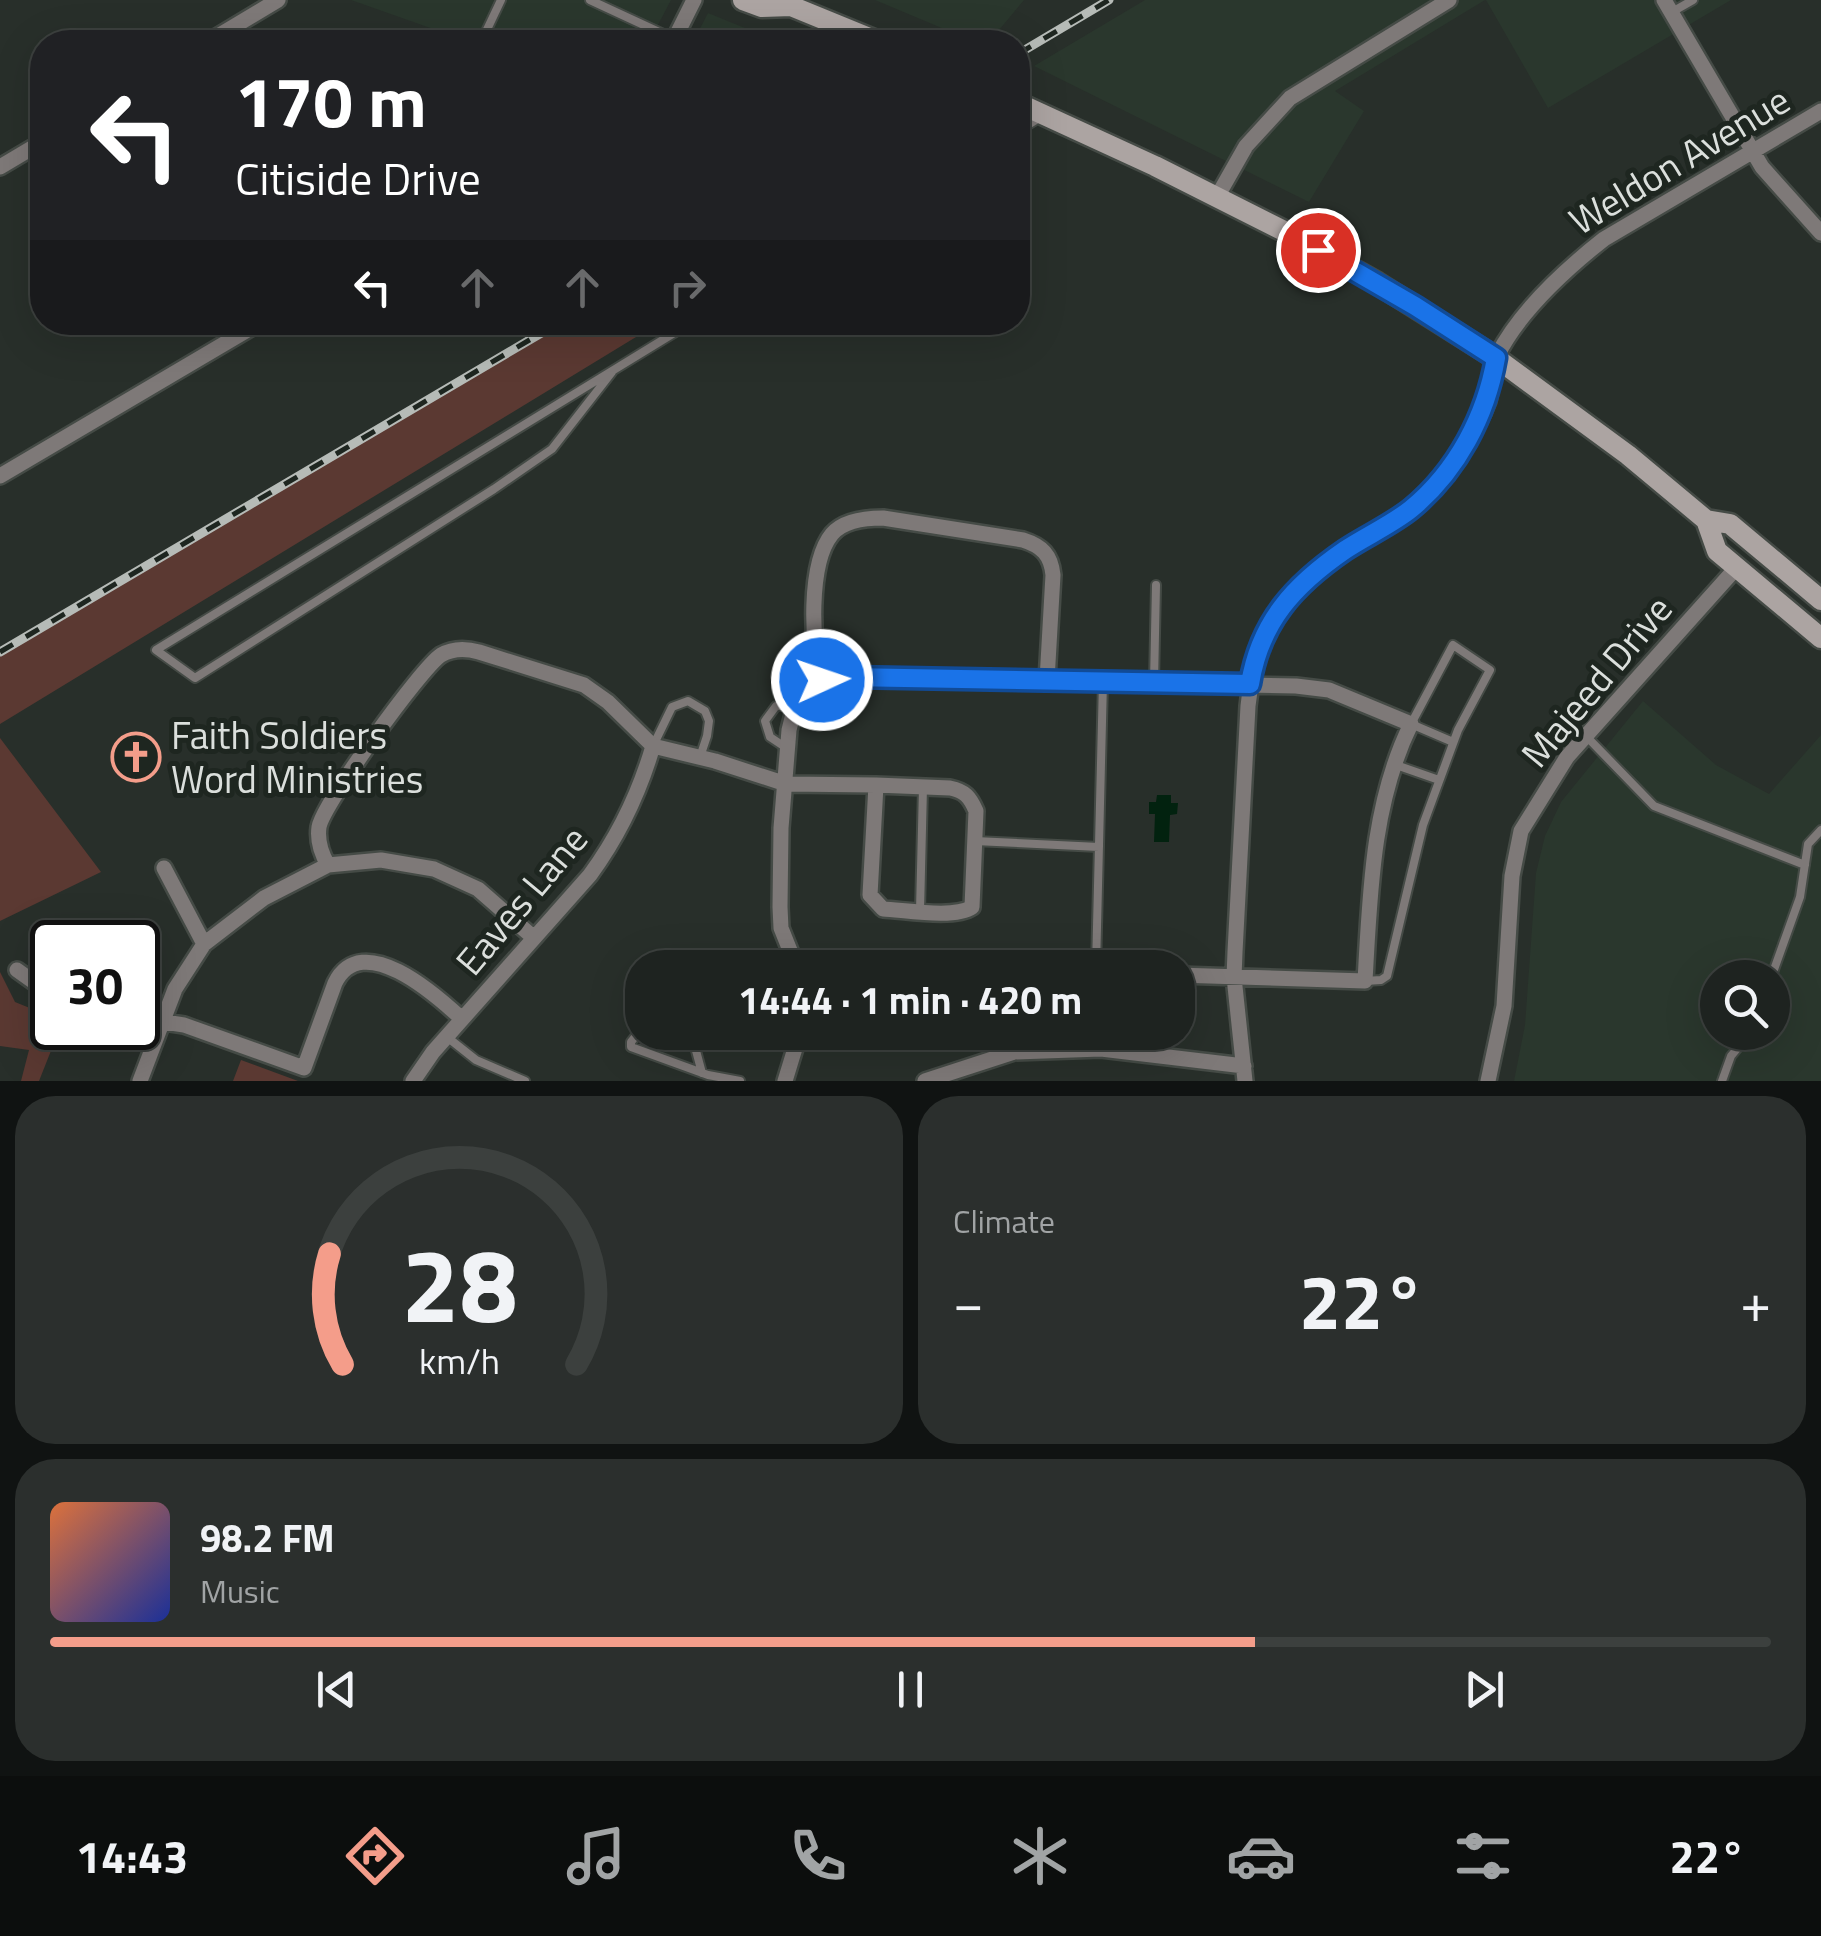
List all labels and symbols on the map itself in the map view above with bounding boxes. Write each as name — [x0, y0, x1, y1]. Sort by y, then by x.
street label: Weldon Avenue — [1557, 71, 1801, 249]
pin — [1276, 208, 1361, 293]
street label: Majeed Drive — [1507, 582, 1685, 780]
position arrow — [770, 628, 874, 732]
place label: Faith Soldiers Word Ministries — [171, 706, 423, 808]
church icon: Faith Soldiers Word Ministries — [110, 731, 162, 783]
street label: Eaves Lane — [441, 812, 601, 988]
speed limit sign: 30 — [30, 920, 160, 1050]

